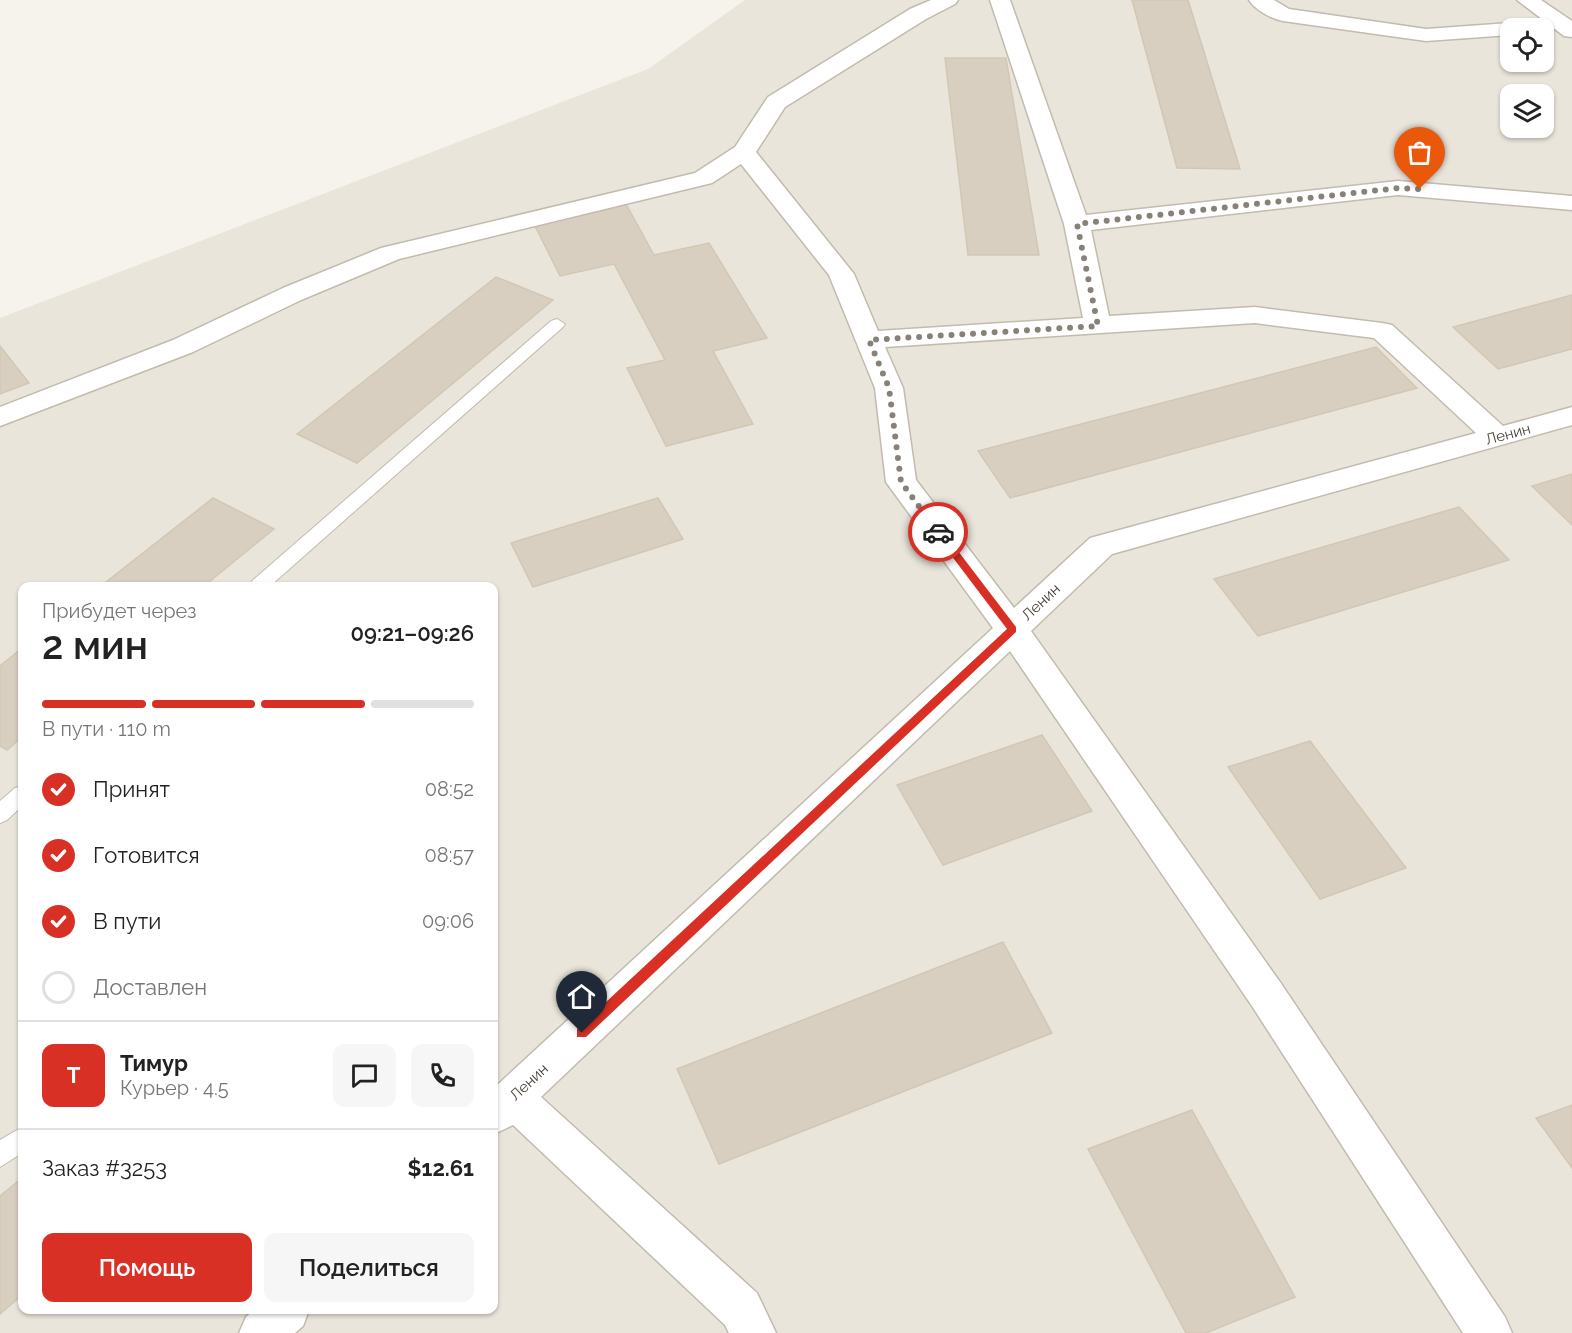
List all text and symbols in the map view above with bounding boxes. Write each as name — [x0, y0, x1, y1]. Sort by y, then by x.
map controls — [1500, 18, 1554, 138]
button: locate — [1500, 18, 1554, 72]
button: layers — [1500, 84, 1554, 138]
pin — [1394, 127, 1445, 189]
icon: bag — [1403, 136, 1436, 169]
street label: Ленин — [1483, 419, 1533, 449]
courier — [908, 502, 968, 562]
icon: car — [922, 516, 955, 549]
street label: Ленин — [1018, 580, 1064, 624]
text: Прибудет через — [42, 599, 196, 623]
text: 09:21–09:26 — [351, 620, 474, 646]
text: 2 мин — [42, 622, 148, 668]
text: В пути · 110 m — [42, 717, 171, 741]
icon: check — [42, 773, 75, 806]
text: Принят — [93, 776, 170, 802]
text: 08:52 — [425, 777, 474, 801]
icon: check — [42, 839, 75, 872]
text: Готовится — [93, 842, 200, 868]
text: 08:57 — [425, 843, 474, 867]
icon: check — [42, 905, 75, 938]
text: В пути — [93, 908, 161, 934]
text: 09:06 — [422, 909, 474, 933]
pin — [556, 971, 607, 1033]
text: Доставлен — [93, 974, 207, 1000]
icon: home — [565, 980, 598, 1013]
button: chat — [333, 1044, 396, 1107]
button: phone — [411, 1044, 474, 1107]
text: Тимур — [120, 1050, 188, 1076]
street label: Ленин — [506, 1060, 552, 1104]
text: Т — [67, 1062, 80, 1088]
text: Курьер · 4.5 — [120, 1076, 229, 1100]
text: Заказ #3253 — [42, 1155, 167, 1181]
text: $12.61 — [408, 1155, 474, 1181]
button: Помощь — [42, 1233, 252, 1302]
button: Поделиться — [264, 1233, 474, 1302]

